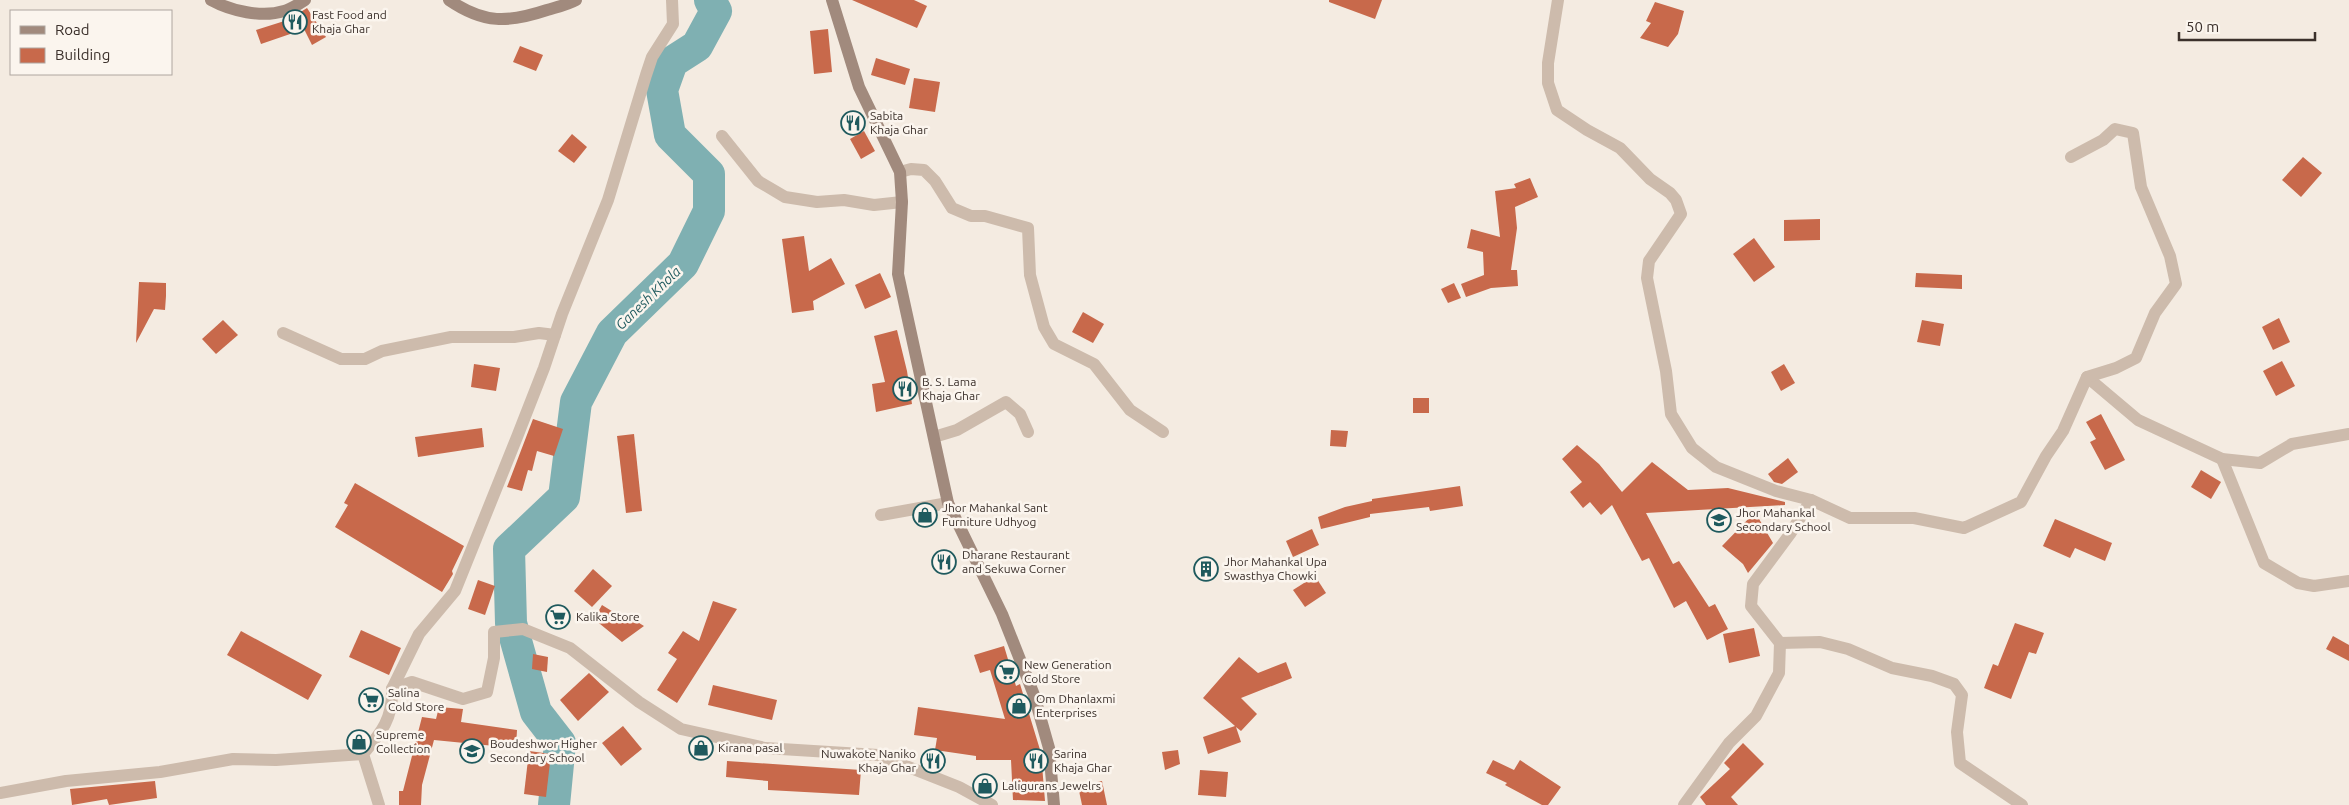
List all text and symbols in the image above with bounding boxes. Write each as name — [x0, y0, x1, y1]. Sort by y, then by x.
place label: Fast Food and Khaja Ghar — [312, 8, 387, 35]
restaurant icon: Fast Food and Khaja Ghar — [282, 9, 308, 35]
legend — [10, 10, 172, 75]
scale bar — [2179, 10, 2315, 42]
text: 50 m — [2186, 18, 2219, 35]
text: Road — [55, 21, 90, 38]
text: Building — [55, 46, 110, 63]
place label: Sabita Khaja Ghar — [870, 109, 928, 136]
restaurant icon: Sabita Khaja Ghar — [840, 110, 866, 136]
water label: Ganesh Khola — [612, 263, 684, 333]
place label: B. S. Lama Khaja Ghar — [922, 375, 980, 402]
restaurant icon: B. S. Lama Khaja Ghar — [892, 376, 918, 402]
place label: Jhor Mahankal Sant Furniture Udhyog — [942, 501, 1048, 528]
shop icon: Jhor Mahankal Sant Furniture Udhyog — [912, 502, 938, 528]
place label: Jhor Mahankal Secondary School — [1736, 506, 1831, 533]
school or university icon: Jhor Mahankal Secondary School — [1706, 507, 1732, 533]
place label: Dharane Restaurant and Sekuwa Corner — [962, 548, 1070, 575]
restaurant icon: Dharane Restaurant and Sekuwa Corner — [931, 549, 957, 575]
place label: Jhor Mahankal Upa Swasthya Chowki — [1224, 555, 1327, 582]
building icon: Jhor Mahankal Upa Swasthya Chowki — [1193, 556, 1219, 582]
supermarket icon: Kalika Store — [545, 604, 571, 630]
place label: Kalika Store — [576, 610, 640, 623]
place label: New Generation Cold Store — [1024, 658, 1112, 685]
supermarket icon: New Generation Cold Store — [994, 659, 1020, 685]
place label: Salina Cold Store — [388, 686, 444, 713]
supermarket icon: Salina Cold Store — [358, 687, 384, 713]
place label: Om Dhanlaxmi Enterprises — [1036, 692, 1116, 719]
shop icon: Om Dhanlaxmi Enterprises — [1006, 693, 1032, 719]
place label: Supreme Collection — [376, 728, 430, 755]
shop icon: Supreme Collection — [346, 729, 372, 755]
shop icon: Kirana pasal — [688, 735, 714, 761]
place label: Boudeshwor Higher Secondary School — [490, 737, 597, 764]
school or university icon: Boudeshwor Higher Secondary School — [459, 738, 485, 764]
place label: Kirana pasal — [718, 741, 783, 754]
place label: Nuwakote Naniko Khaja Ghar — [821, 747, 916, 774]
place label: Sarina Khaja Ghar — [1054, 747, 1112, 774]
restaurant icon: Nuwakote Naniko Khaja Ghar — [920, 748, 946, 774]
restaurant icon: Sarina Khaja Ghar — [1023, 748, 1049, 774]
shop icon: Laligurans Jewelrs — [972, 773, 998, 799]
place label: Laligurans Jewelrs — [1002, 779, 1101, 792]

